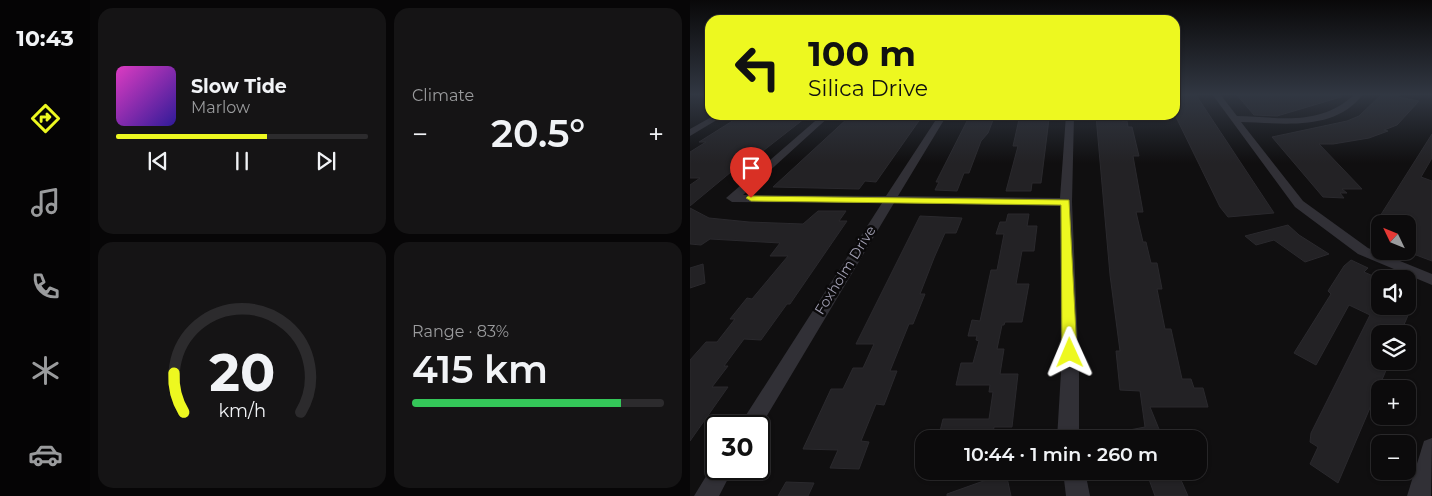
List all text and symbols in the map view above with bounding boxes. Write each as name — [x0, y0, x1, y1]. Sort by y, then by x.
text: 10:43 — [16, 25, 74, 52]
text: 100 m — [808, 32, 916, 75]
icon: left — [725, 35, 790, 100]
text: Slow Tide — [191, 75, 287, 98]
text: Silica Drive — [808, 75, 928, 102]
text: Climate — [412, 86, 474, 105]
text: Marlow — [191, 98, 250, 117]
icon: directions — [28, 101, 63, 136]
text: 20.5° — [491, 110, 585, 157]
text: − — [412, 117, 428, 151]
text: + — [648, 117, 664, 151]
icon: previous — [144, 147, 172, 175]
icon: pause — [228, 147, 256, 175]
icon: next — [312, 147, 340, 175]
pin — [730, 147, 772, 198]
icon: arrive — [737, 154, 765, 182]
icon: music — [28, 185, 63, 220]
north arrow — [1371, 215, 1416, 260]
map controls — [1371, 215, 1416, 480]
street label: Foxholm Drive — [810, 222, 880, 318]
icon: phone — [28, 269, 63, 304]
button: sound — [1371, 270, 1416, 315]
text: Range · 83% — [412, 322, 509, 341]
button: layers — [1371, 325, 1416, 370]
position arrow — [1043, 326, 1095, 378]
text: 20 — [209, 341, 275, 404]
text: 415 km — [412, 346, 548, 393]
icon: climate — [28, 353, 63, 388]
button: + — [1371, 380, 1416, 425]
text: km/h — [218, 400, 266, 421]
speed limit sign: 30 — [705, 415, 770, 480]
button: − — [1371, 435, 1416, 480]
icon: car — [28, 437, 63, 472]
text: 10:44 · 1 min · 260 m — [964, 443, 1158, 466]

